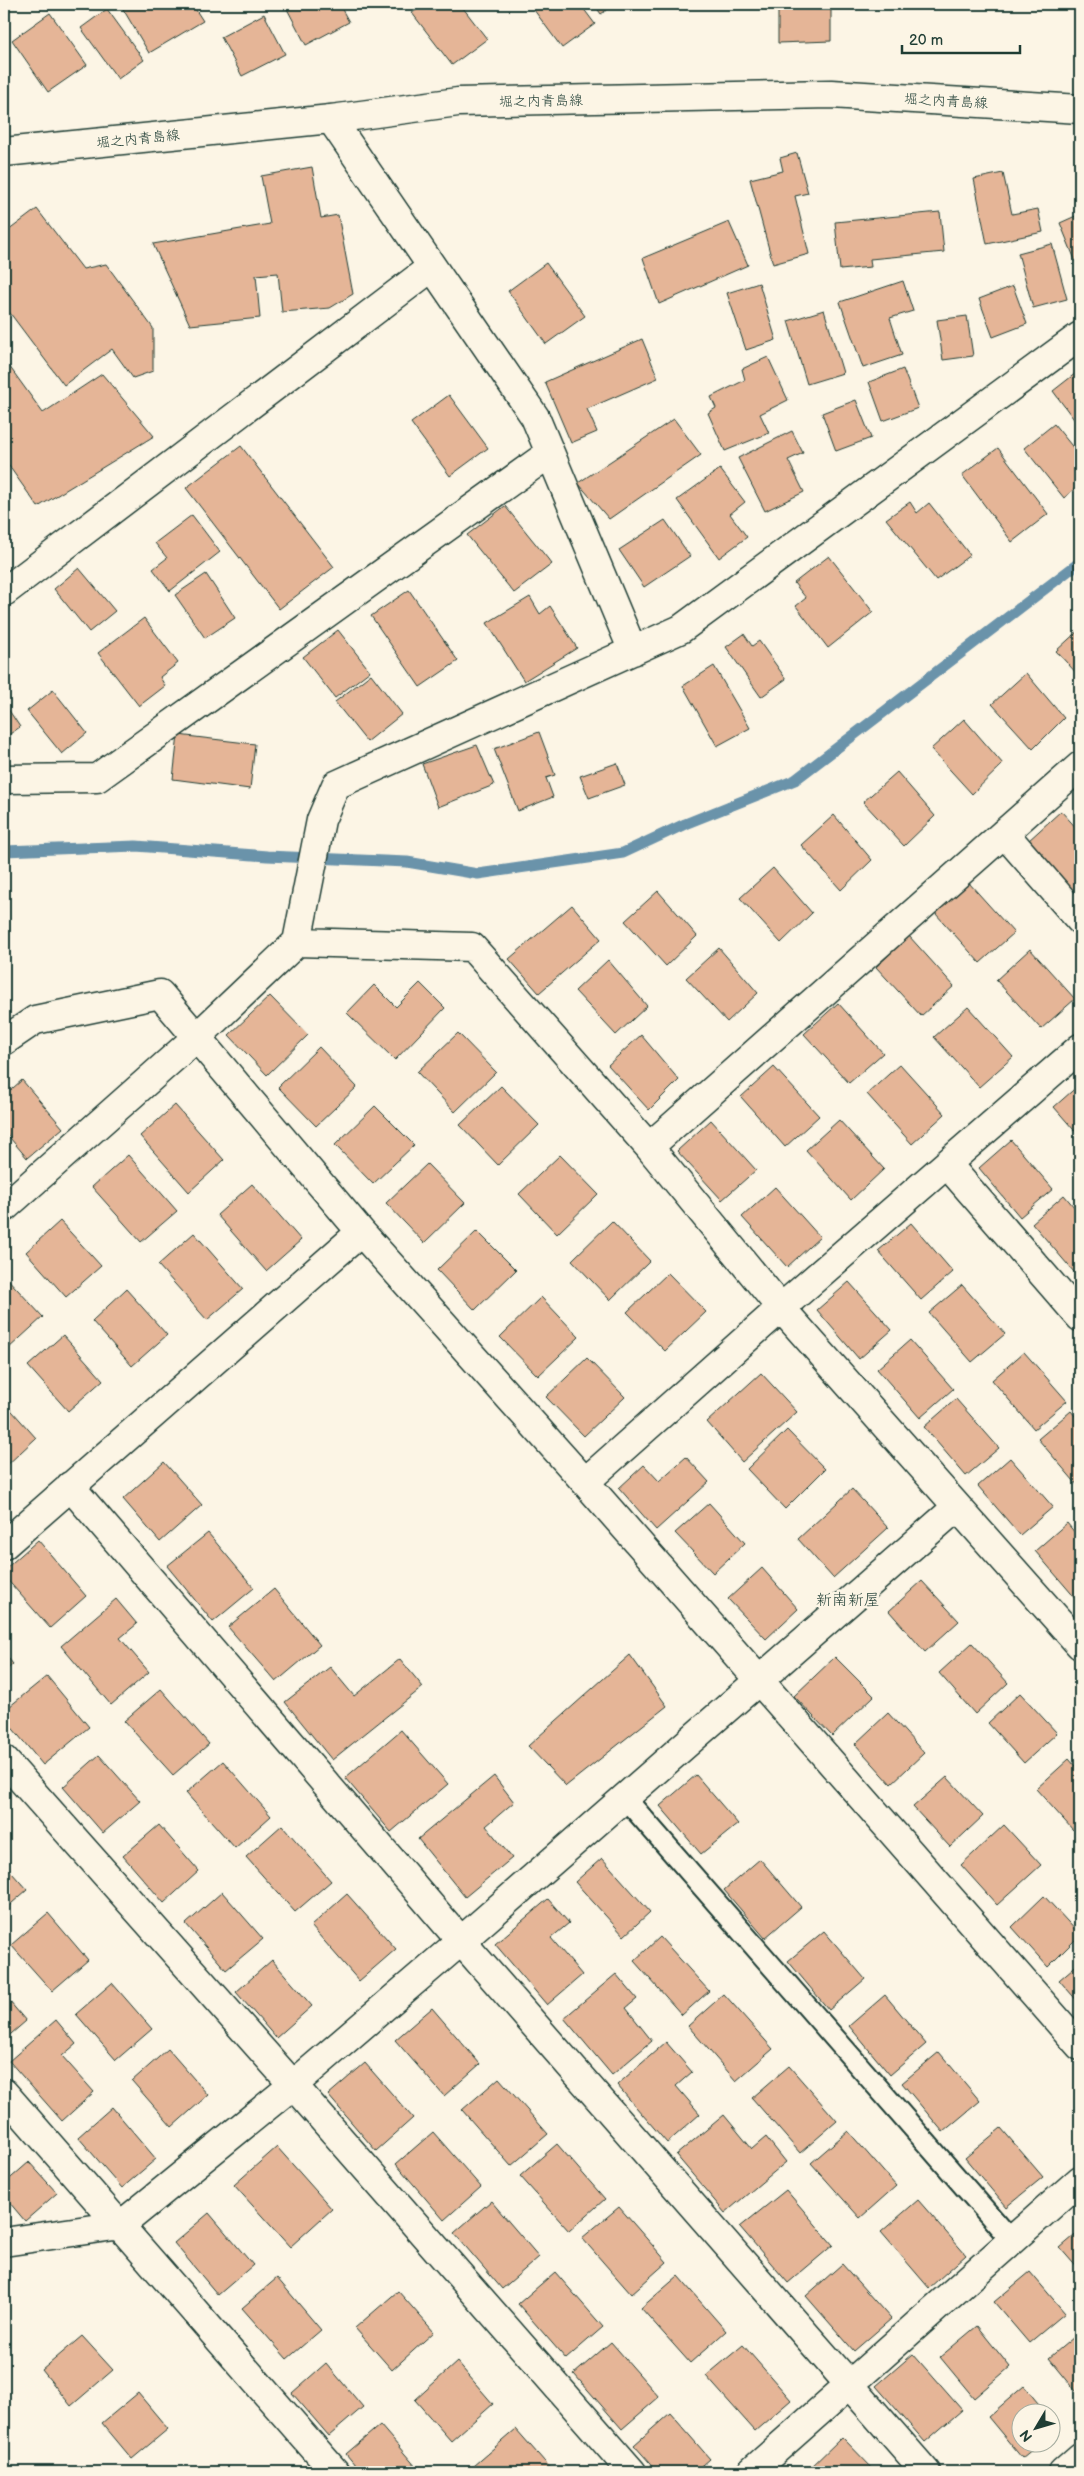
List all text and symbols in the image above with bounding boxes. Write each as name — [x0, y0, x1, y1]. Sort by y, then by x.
scale bar — [902, 22, 1019, 54]
text: 20 m — [909, 31, 943, 50]
street label: 堀之内青島線 — [904, 90, 988, 112]
street label: 堀之内青島線 — [499, 92, 583, 110]
street label: 堀之内青島線 — [95, 126, 181, 152]
district label: 新南新屋 — [816, 1591, 880, 1610]
north arrow — [1012, 2404, 1062, 2454]
text: N — [1016, 2426, 1036, 2445]

